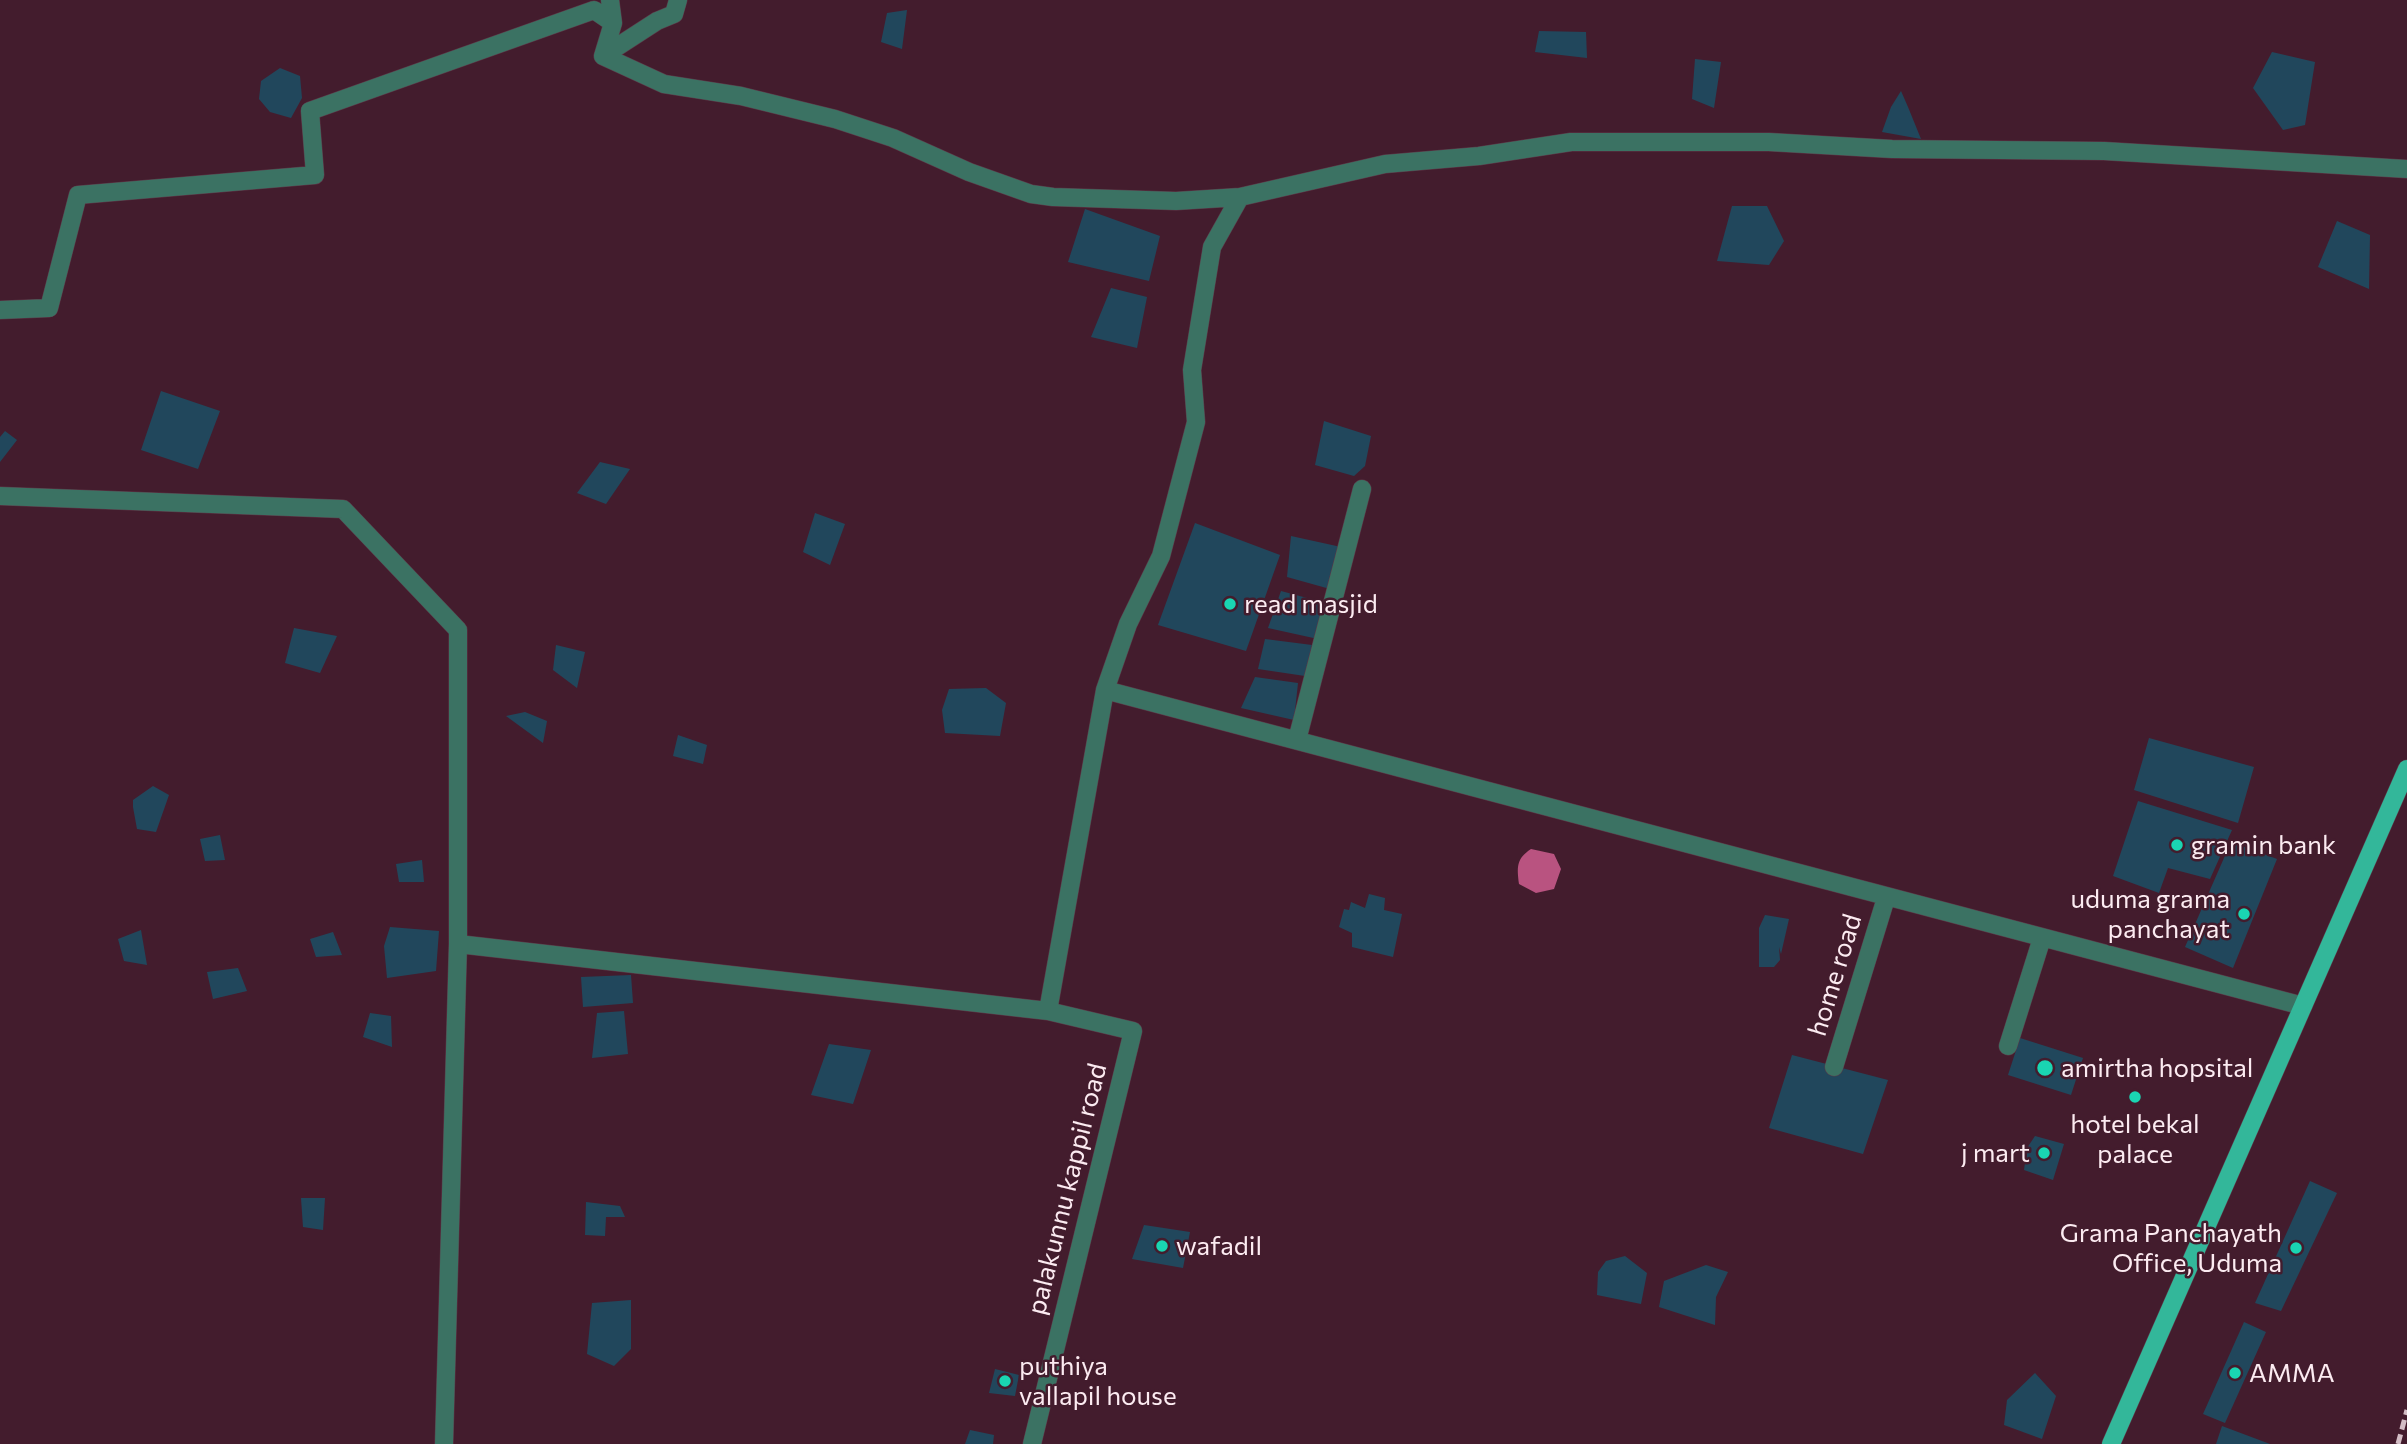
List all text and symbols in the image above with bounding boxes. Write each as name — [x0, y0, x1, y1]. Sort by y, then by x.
place label: read masjid — [1244, 588, 1378, 620]
marker: read masjid — [1222, 596, 1238, 612]
place label: gramin bank — [2191, 829, 2336, 861]
marker: gramin bank — [2169, 837, 2185, 853]
place label: uduma grama panchayat — [2071, 883, 2230, 944]
marker: uduma grama panchayat — [2236, 906, 2252, 922]
street label: home road — [1802, 910, 1868, 1040]
place label: amirtha hopsital — [2061, 1052, 2253, 1084]
marker: amirtha hopsital — [2035, 1058, 2055, 1078]
street label: palakunnu kappil road — [1021, 1060, 1113, 1318]
marker: hotel bekal palace — [2127, 1089, 2143, 1105]
place label: hotel bekal palace — [2070, 1108, 2200, 1170]
place label: j mart — [1961, 1137, 2030, 1169]
marker: j mart — [2036, 1145, 2052, 1161]
place label: Grama Panchayath Office, Uduma — [2060, 1217, 2282, 1278]
place label: wafadil — [1176, 1230, 1262, 1262]
marker: wafadil — [1154, 1238, 1170, 1254]
marker: Grama Panchayath Office, Uduma — [2288, 1240, 2304, 1256]
place label: puthiya vallapil house — [1019, 1350, 1177, 1412]
place label: AMMA — [2249, 1357, 2335, 1389]
marker: AMMA — [2227, 1365, 2243, 1381]
marker: puthiya vallapil house — [997, 1373, 1013, 1389]

